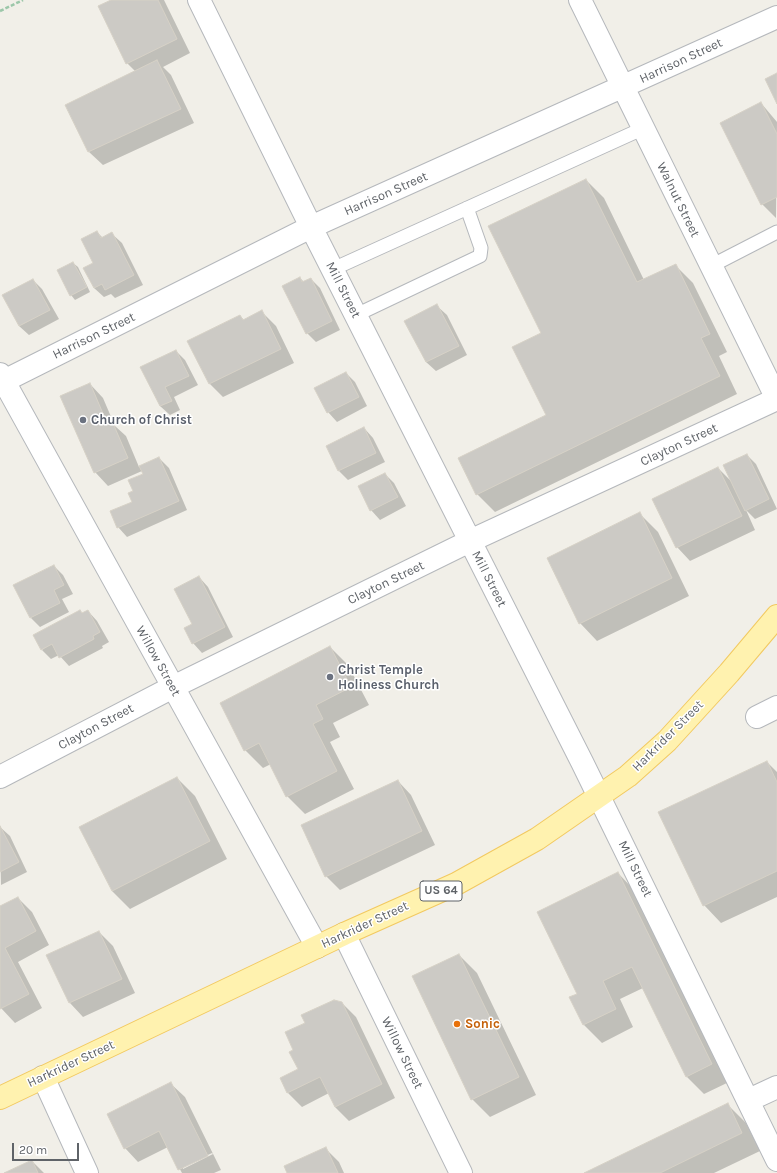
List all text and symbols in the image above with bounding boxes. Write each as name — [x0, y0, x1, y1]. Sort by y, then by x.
street label: Harrison Street — [637, 35, 725, 87]
street label: Walnut Street — [653, 160, 703, 240]
street label: Harrison Street — [342, 169, 430, 219]
street label: Mill Street — [322, 259, 364, 321]
street label: Harrison Street — [50, 309, 138, 363]
place label: Church of Christ — [91, 412, 192, 428]
marker: Church of Christ — [78, 415, 88, 425]
street label: Clayton Street — [638, 420, 720, 470]
street label: Mill Street — [468, 548, 510, 610]
street label: Clayton Street — [345, 558, 427, 608]
street label: Willow Street — [132, 623, 184, 699]
place label: Christ Temple Holiness Church — [338, 662, 439, 693]
marker: Christ Temple Holiness Church — [325, 672, 335, 682]
street label: Harkrider Street — [629, 697, 707, 775]
street label: Clayton Street — [56, 701, 136, 753]
street label: Mill Street — [615, 838, 655, 900]
road number: US 64 — [420, 881, 462, 901]
street label: Harkrider Street — [319, 898, 411, 952]
street label: Willow Street — [378, 1014, 426, 1092]
place label: Sonic — [465, 1016, 500, 1032]
marker: Sonic — [452, 1019, 462, 1029]
street label: Harkrider Street — [25, 1037, 117, 1091]
scale bar — [14, 1135, 81, 1161]
text: 20 m — [19, 1143, 47, 1157]

